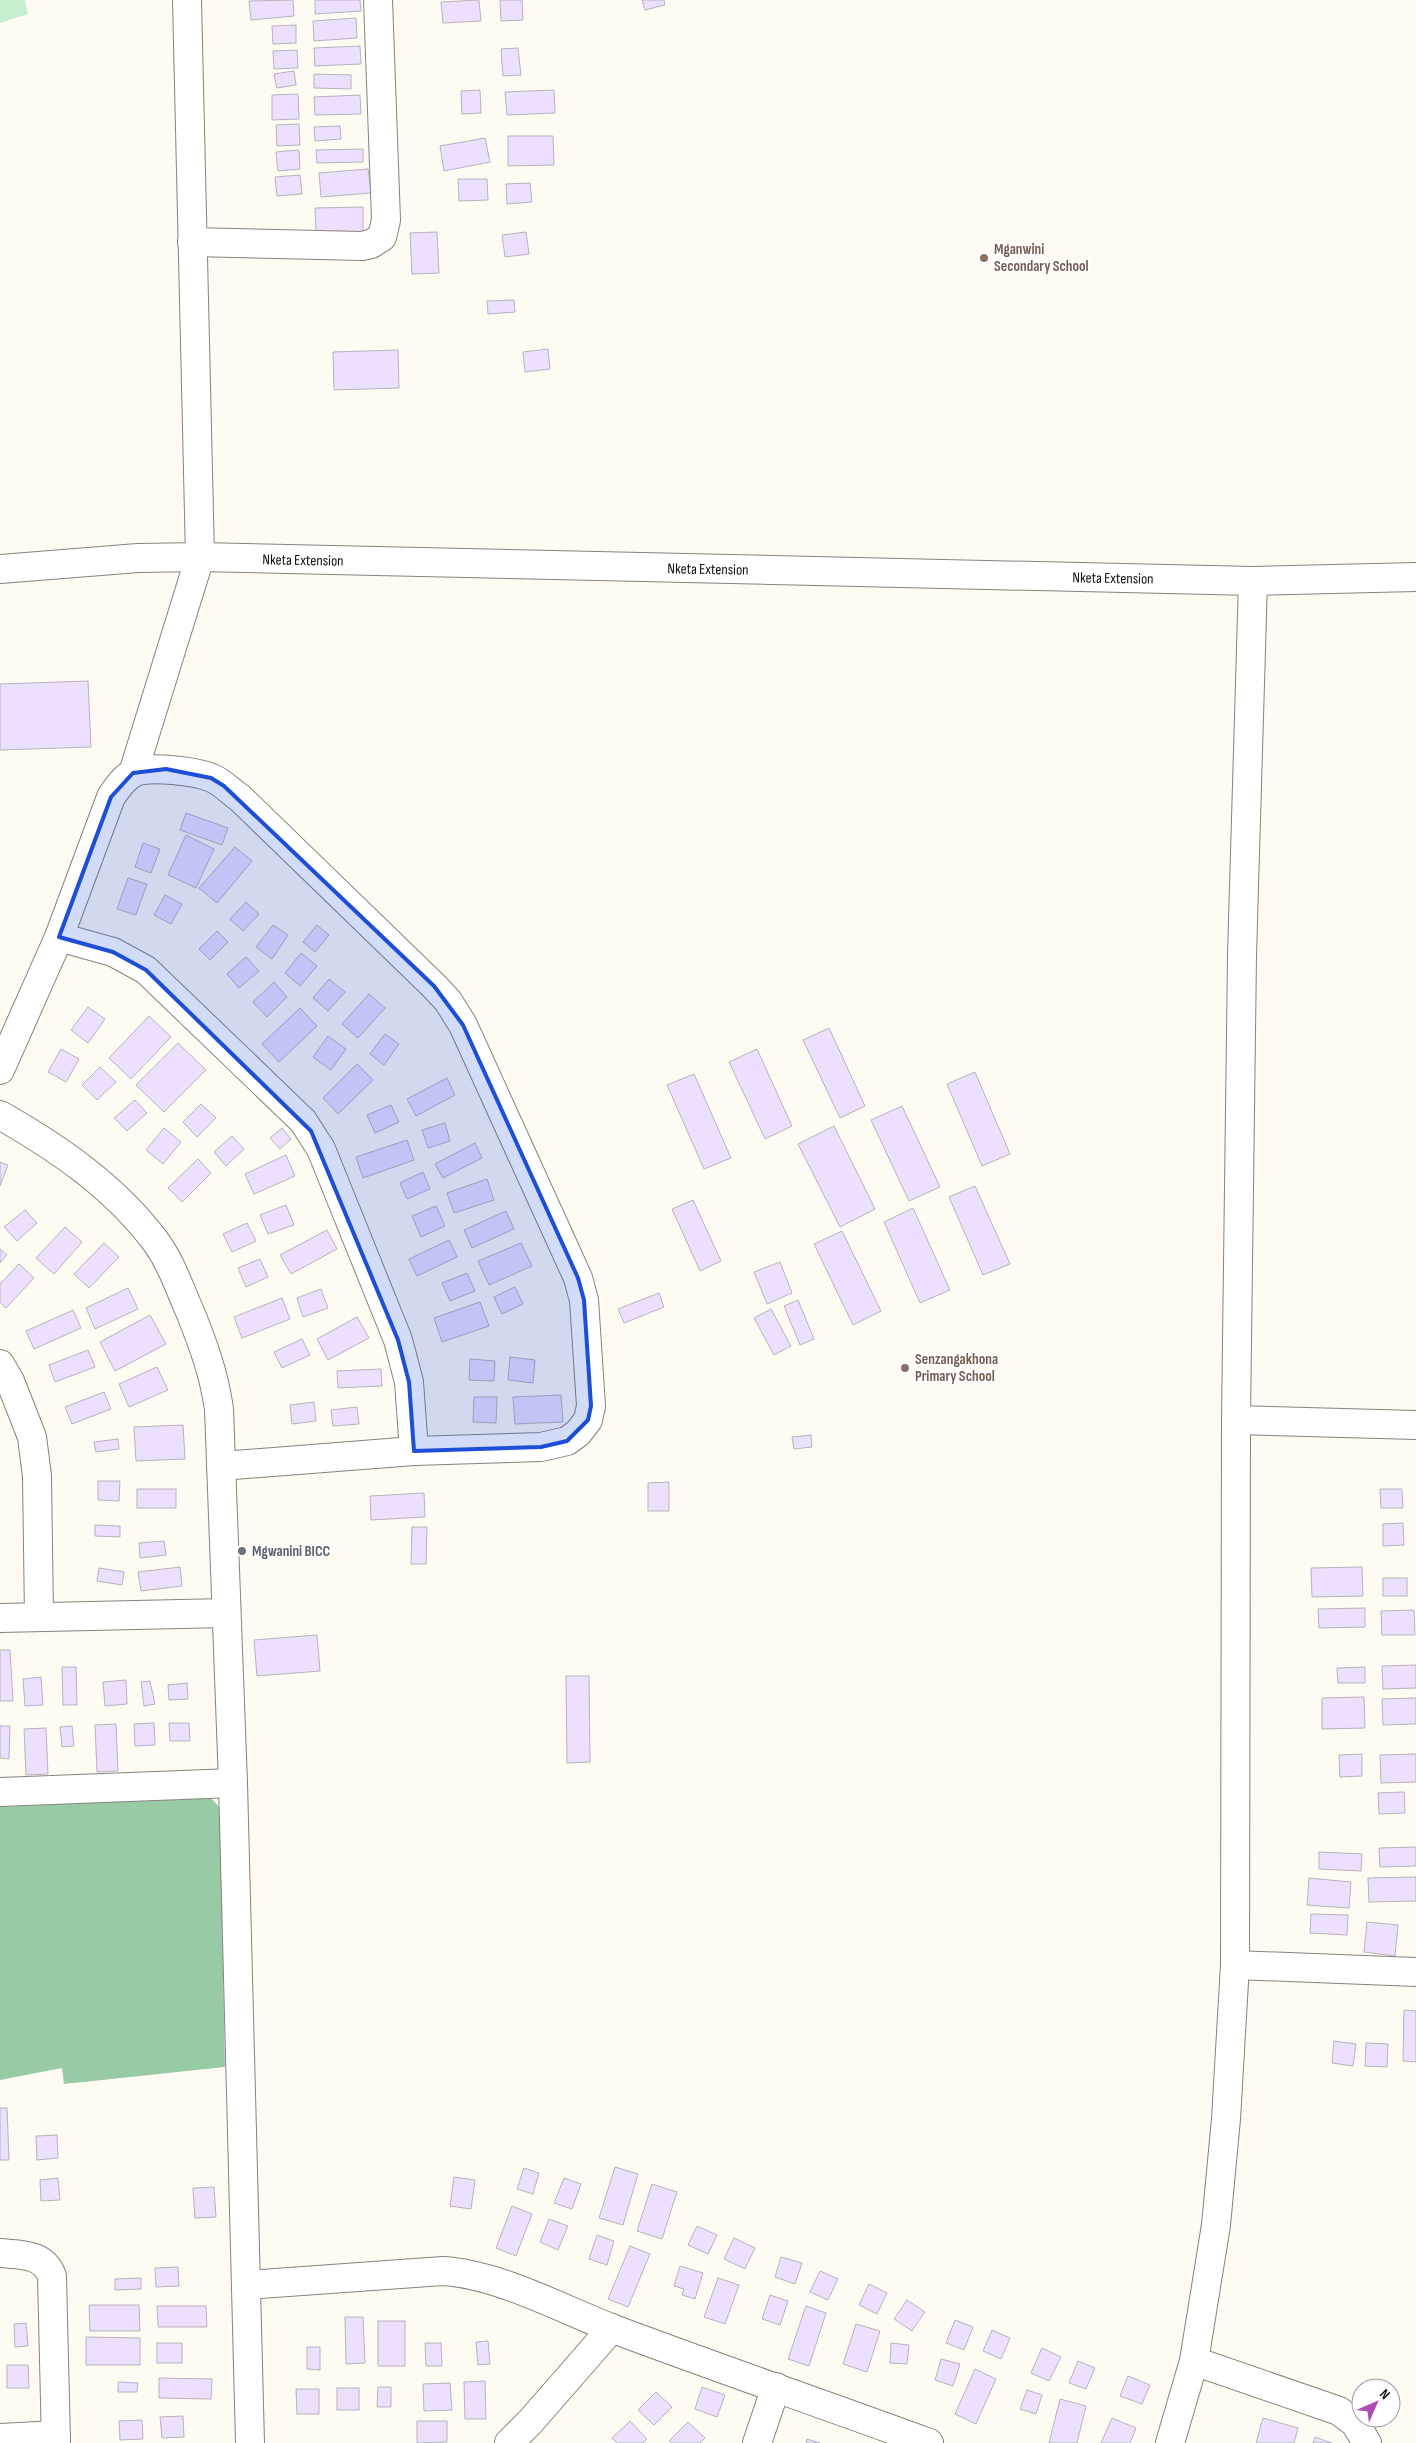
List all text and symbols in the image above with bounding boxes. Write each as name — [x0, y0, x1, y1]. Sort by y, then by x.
place label: Mganwini Secondary School — [994, 240, 1089, 276]
marker: Mganwini Secondary School — [978, 252, 990, 264]
street label: Nketa Extension — [262, 550, 344, 571]
street label: Nketa Extension — [667, 559, 749, 580]
street label: Nketa Extension — [1072, 568, 1154, 589]
place label: Senzangakhona Primary School — [915, 1350, 998, 1386]
marker: Senzangakhona Primary School — [899, 1362, 911, 1374]
place label: Mgwanini BICC — [252, 1542, 331, 1561]
marker: Mgwanini BICC — [236, 1545, 248, 1557]
north arrow — [1351, 2378, 1401, 2428]
text: N — [1376, 2386, 1393, 2403]

